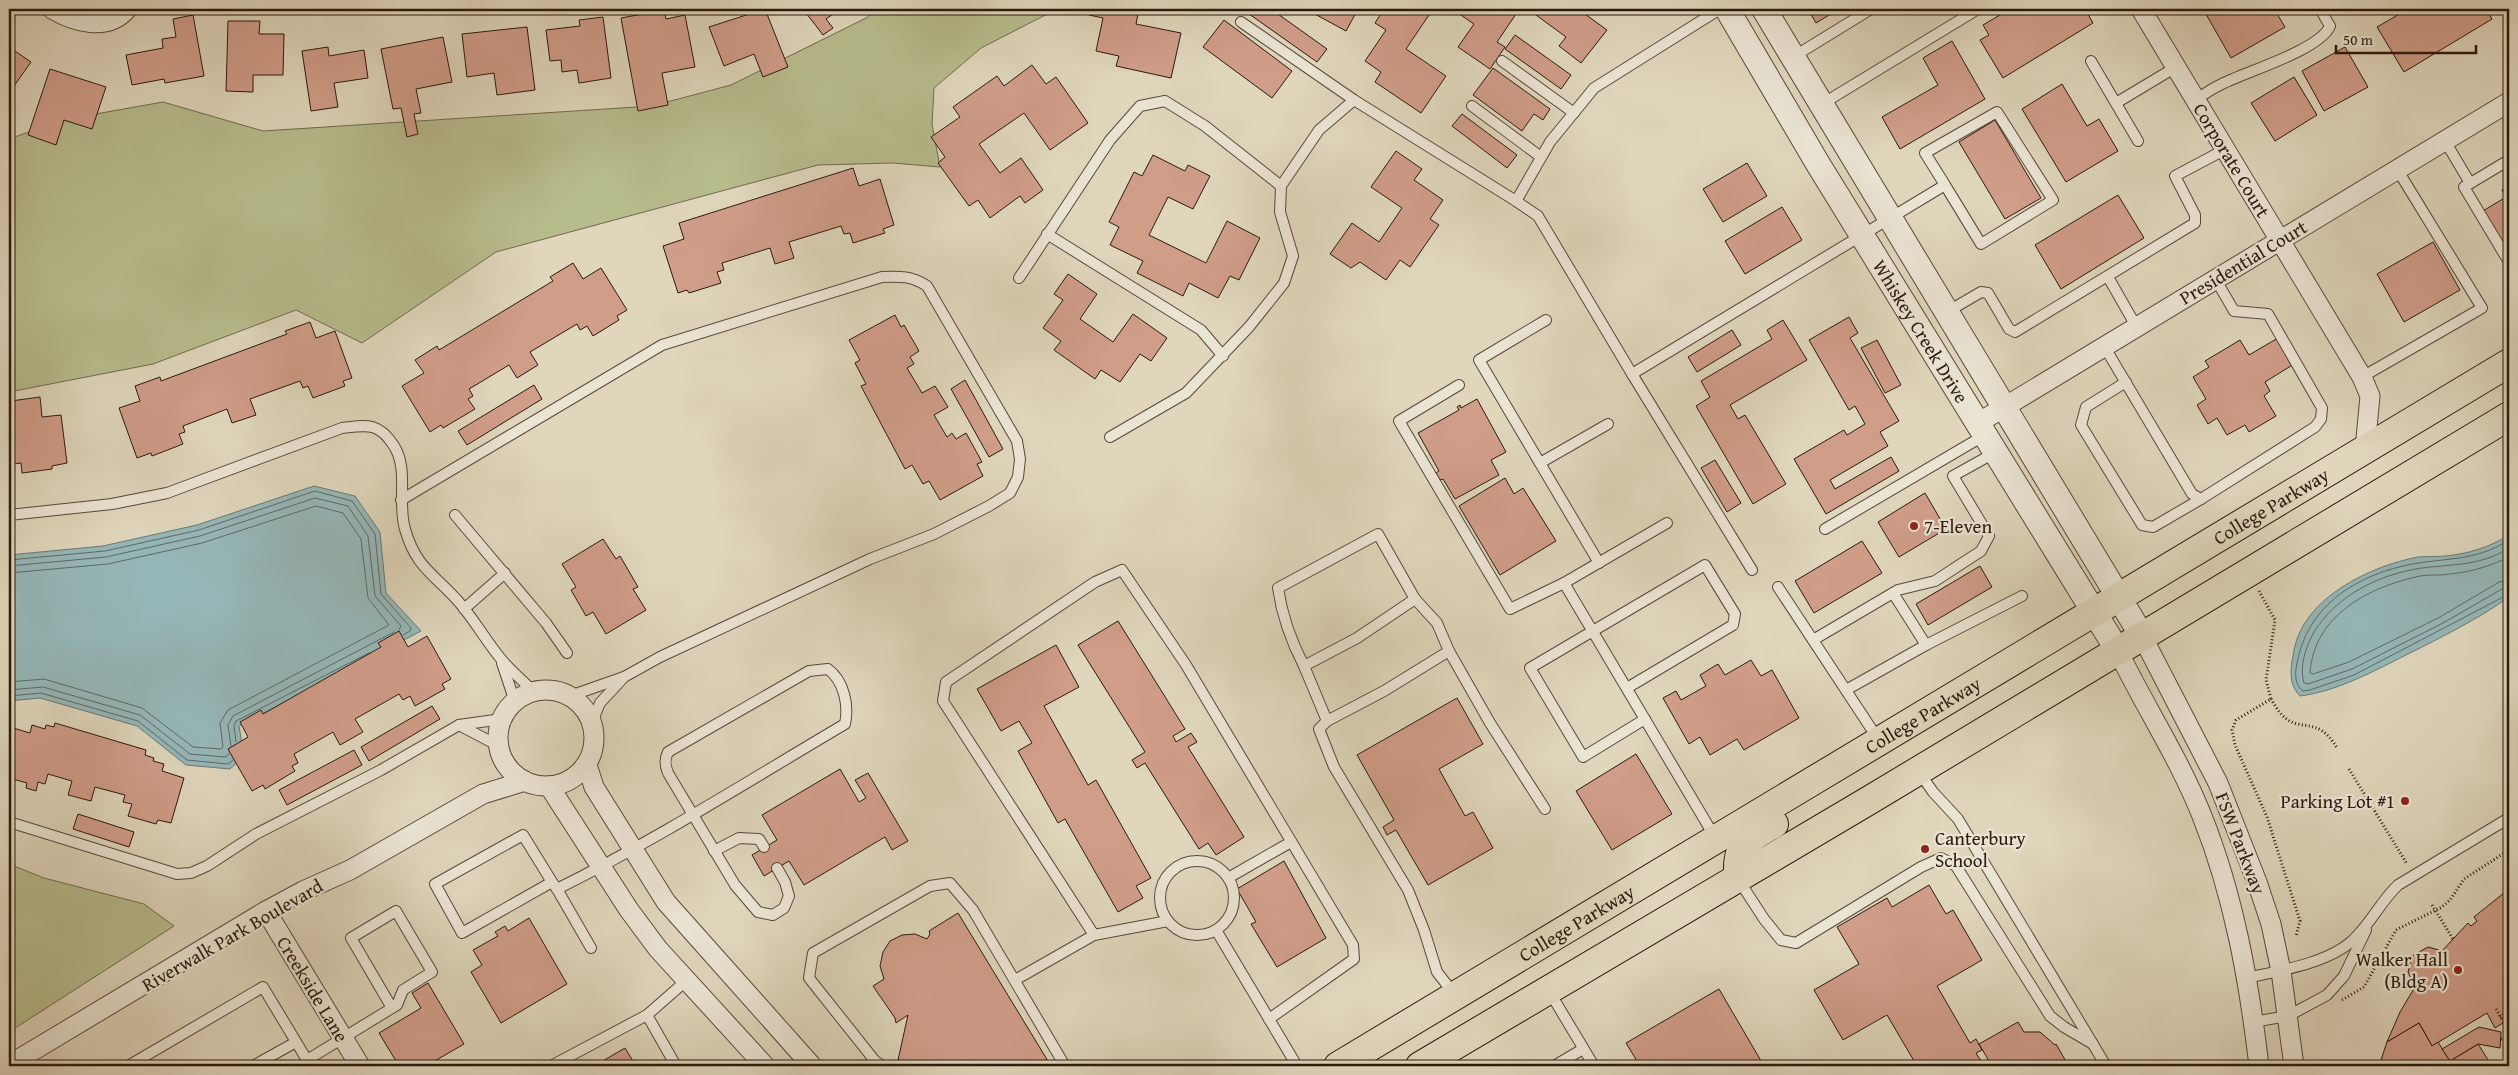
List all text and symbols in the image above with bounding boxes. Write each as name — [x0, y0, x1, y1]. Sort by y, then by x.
scale bar — [2336, 22, 2476, 54]
text: 50 m — [2343, 29, 2374, 50]
street label: Corporate Court — [2187, 97, 2277, 223]
street label: Presidential Court — [2174, 213, 2312, 311]
street label: Whiskey Creek Drive — [1866, 254, 1976, 408]
street label: College Parkway — [2208, 460, 2334, 552]
place label: 7-Eleven — [1924, 512, 1992, 540]
marker: 7-Eleven — [1908, 520, 1920, 532]
street label: College Parkway — [1860, 669, 1986, 761]
place label: Parking Lot #1 — [2281, 787, 2395, 815]
street label: FSW Parkway — [2209, 788, 2273, 899]
marker: Parking Lot #1 — [2399, 795, 2411, 807]
place label: Canterbury School — [1935, 824, 2026, 874]
marker: Canterbury School — [1919, 843, 1931, 855]
street label: Riverwalk Park Boulevard — [136, 871, 329, 998]
street label: College Parkway — [1513, 877, 1640, 969]
street label: Creekside Lane — [270, 931, 356, 1047]
place label: Walker Hall (Bldg A) — [2356, 945, 2448, 995]
marker: Walker Hall (Bldg A) — [2452, 964, 2464, 976]

